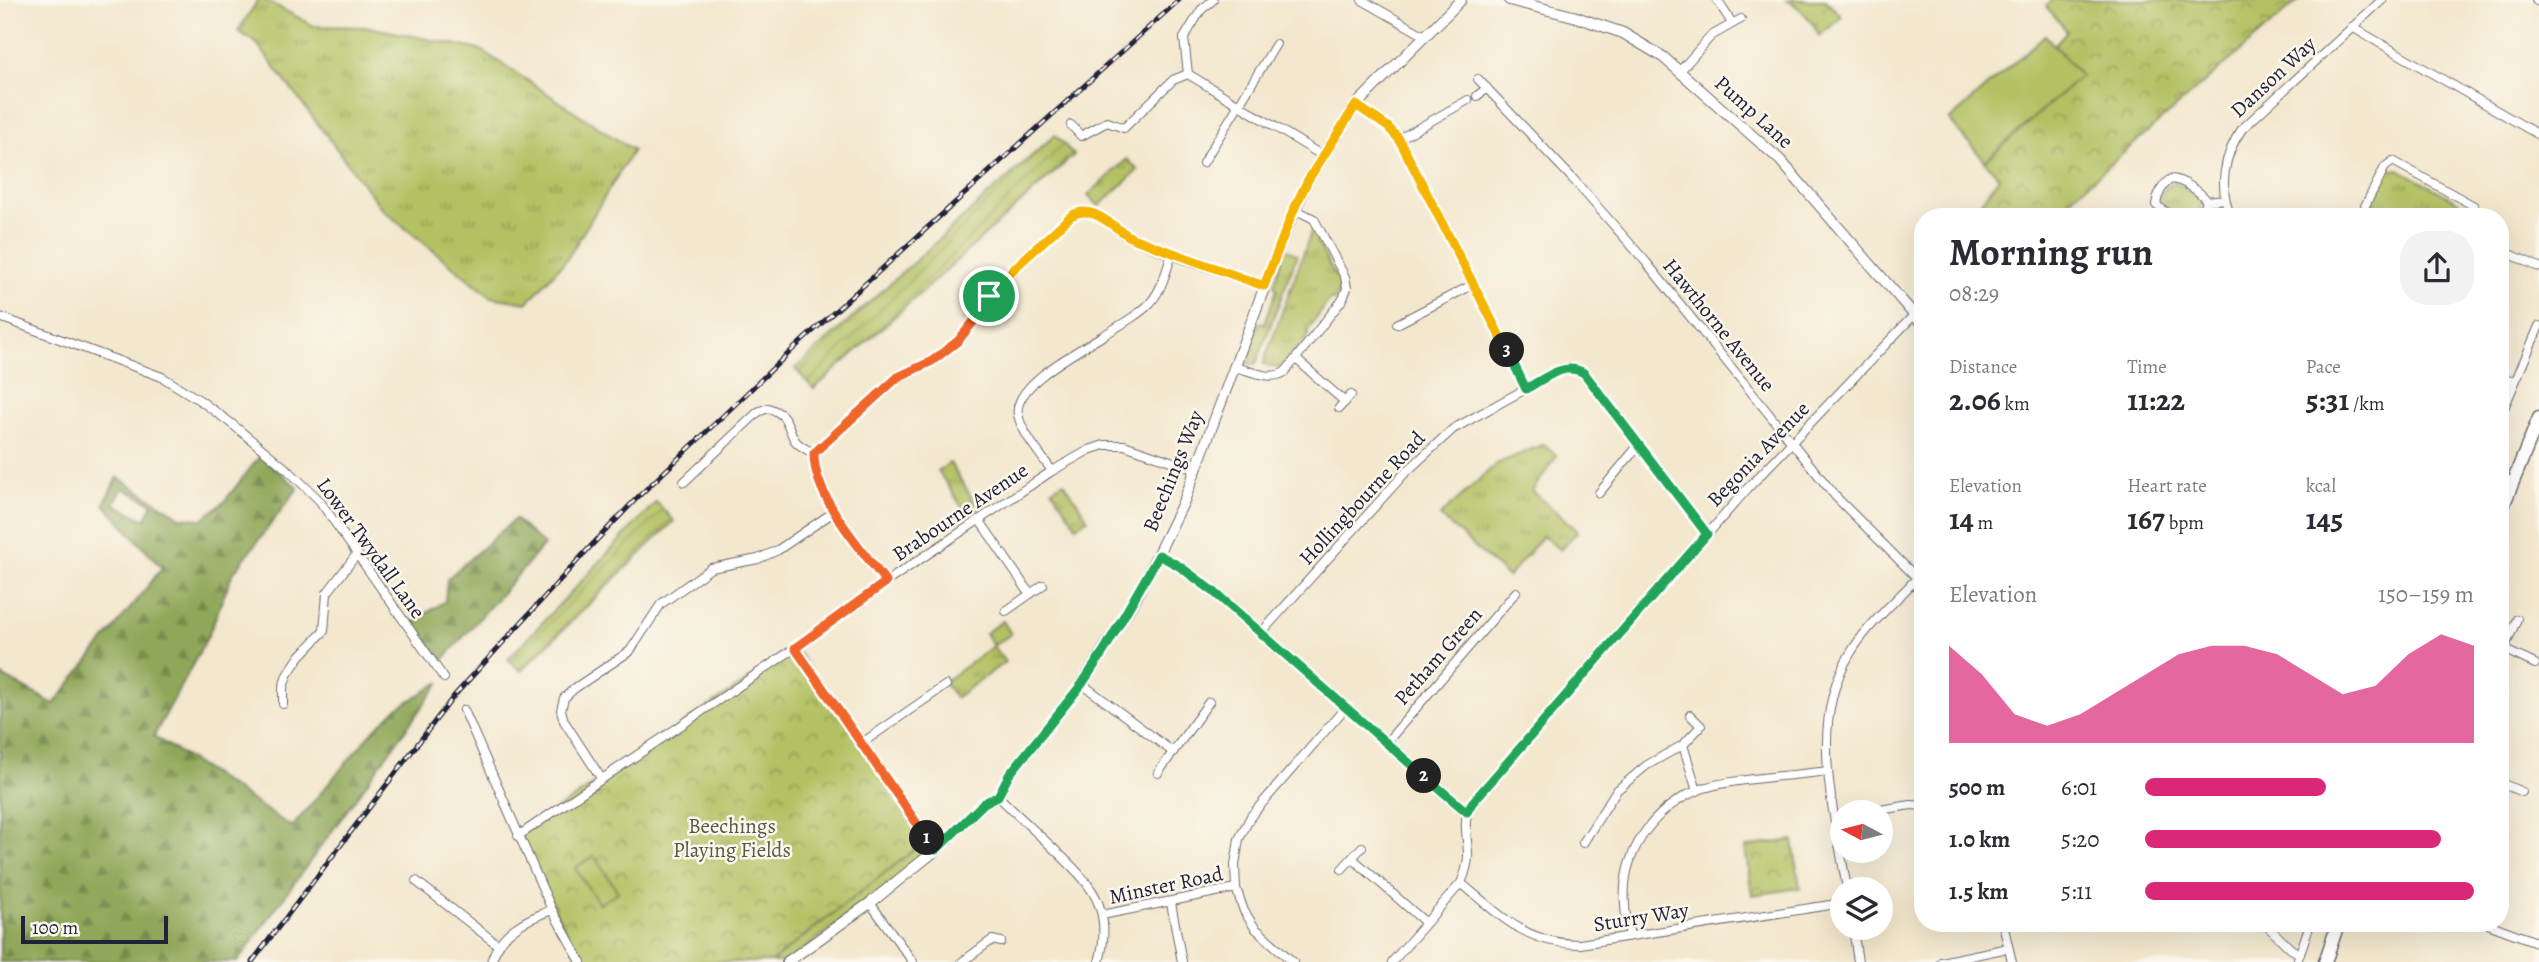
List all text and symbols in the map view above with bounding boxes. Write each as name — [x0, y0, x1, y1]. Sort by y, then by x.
street label: Danson Way — [2224, 30, 2322, 124]
street label: Pump Lane — [1709, 69, 1799, 155]
text: Morning run — [1949, 226, 2153, 278]
button: share — [2400, 231, 2474, 305]
street label: Hawthorne Avenue — [1657, 253, 1781, 397]
pin — [959, 266, 1019, 326]
icon: arrive — [970, 277, 1008, 315]
text: 08:29 — [1949, 278, 1999, 309]
pin: 3 — [1490, 332, 1524, 368]
text: 3 — [1502, 336, 1511, 362]
text: Distance — [1949, 354, 2017, 380]
text: Time — [2127, 354, 2167, 380]
text: Pace — [2306, 354, 2341, 380]
text: 2.06 — [1949, 380, 2001, 420]
text: 11:22 — [2127, 380, 2185, 420]
text: 5:31 — [2306, 380, 2349, 420]
text: km — [2001, 391, 2030, 417]
text: /km — [2349, 391, 2385, 417]
street label: Begonia Avenue — [1701, 395, 1815, 513]
street label: Beechings Way — [1136, 406, 1210, 536]
street label: Hollingbourne Road — [1293, 425, 1432, 571]
street label: Brabourne Avenue — [887, 456, 1033, 568]
street label: Lower Twydall Lane — [310, 472, 432, 624]
text: Elevation — [1949, 473, 2022, 499]
text: Heart rate — [2127, 473, 2207, 499]
text: kcal — [2306, 473, 2336, 499]
text: 14 — [1949, 499, 1974, 539]
text: 167 — [2127, 499, 2165, 539]
text: 145 — [2306, 499, 2343, 539]
text: m — [1974, 510, 1993, 536]
text: bpm — [2165, 510, 2204, 536]
text: Elevation — [1949, 579, 2037, 610]
text: 150–159 m — [2378, 579, 2474, 610]
street label: Petham Green — [1388, 601, 1488, 711]
pin: 2 — [1406, 758, 1442, 794]
text: 2 — [1419, 762, 1428, 788]
text: 500 m — [1949, 772, 2005, 803]
text: 6:01 — [2061, 772, 2097, 803]
north arrow — [1830, 800, 1894, 863]
map controls — [1830, 800, 1893, 940]
park label: Beechings Playing Fields — [673, 812, 791, 864]
pin: 1 — [909, 820, 944, 856]
text: 1 — [923, 824, 930, 850]
text: 1.0 km — [1949, 824, 2010, 855]
text: 5:20 — [2061, 824, 2100, 855]
street label: Minster Road — [1106, 859, 1226, 911]
text: 1.5 km — [1949, 876, 2009, 907]
text: 5:11 — [2061, 876, 2092, 907]
button: layers — [1830, 877, 1893, 940]
street label: Sturry Way — [1591, 896, 1691, 938]
scale bar — [21, 913, 168, 945]
text: 100 m — [32, 915, 78, 941]

